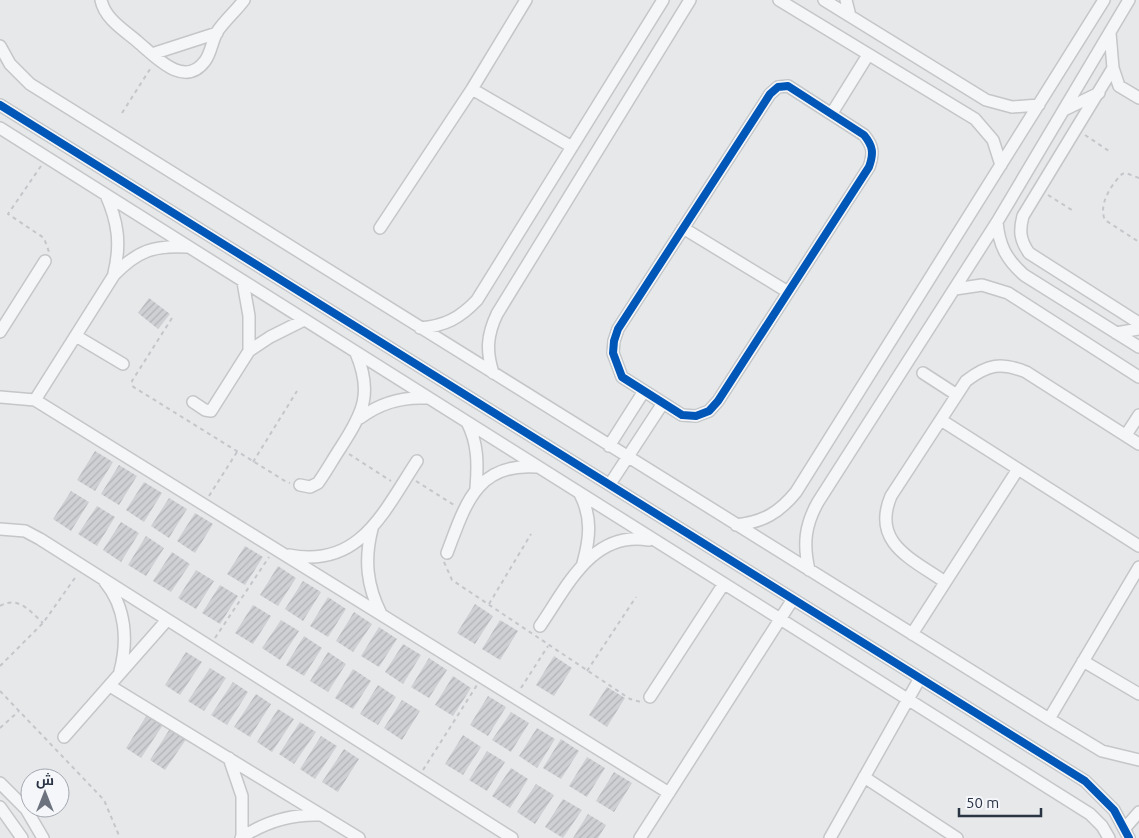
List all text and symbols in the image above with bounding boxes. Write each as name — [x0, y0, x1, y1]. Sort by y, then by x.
north arrow — [20, 768, 70, 818]
text: ش — [36, 772, 54, 789]
scale bar — [959, 786, 1042, 818]
text: 50 m — [966, 794, 999, 811]

